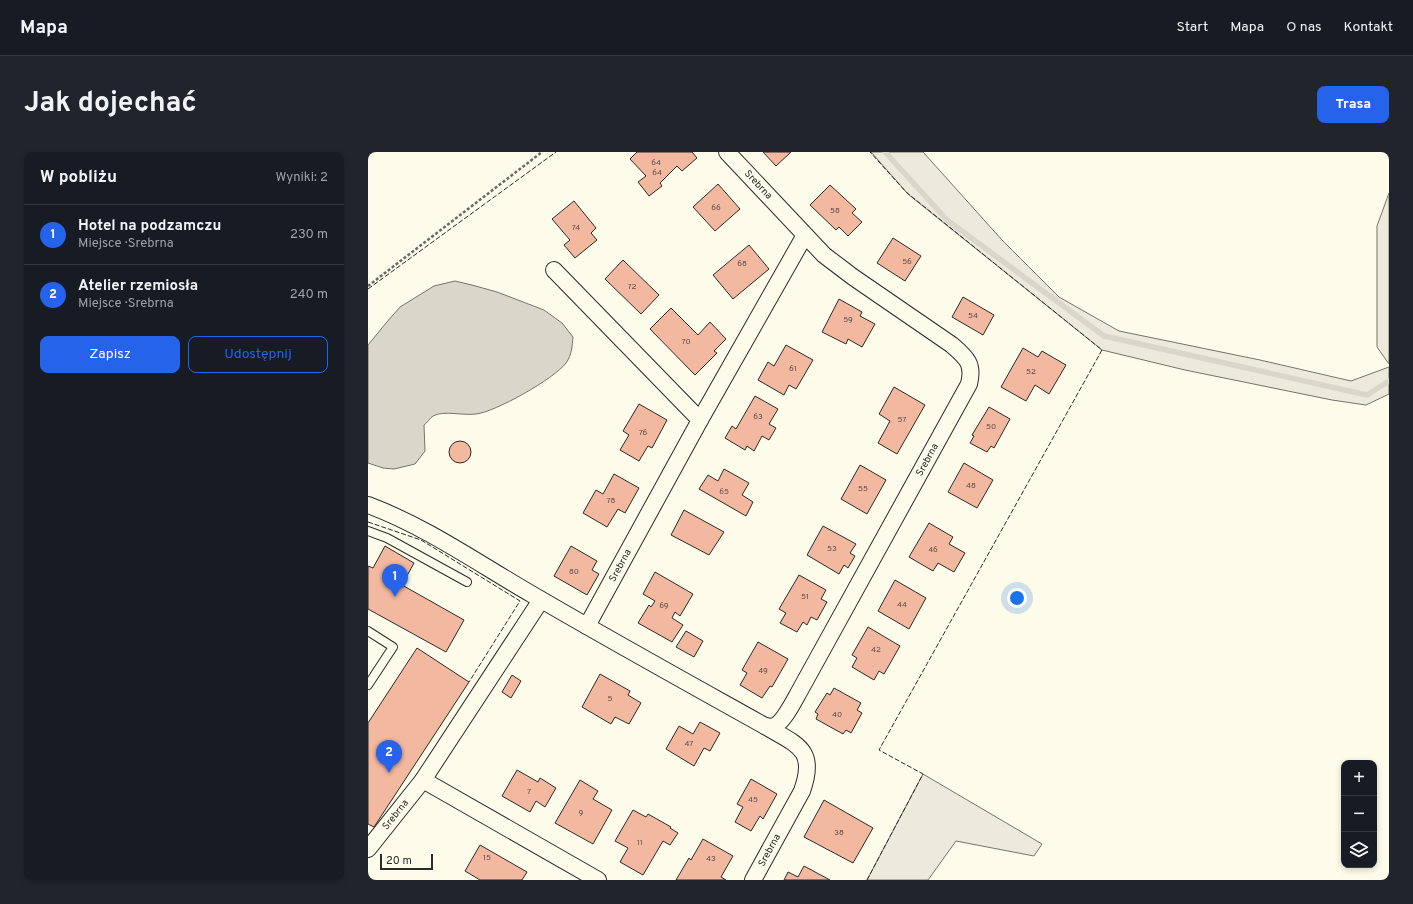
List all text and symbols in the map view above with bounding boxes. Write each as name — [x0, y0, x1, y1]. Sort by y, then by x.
text: Mapa — [20, 16, 68, 40]
text: Start — [1176, 19, 1208, 36]
text: Mapa — [1230, 19, 1264, 36]
text: O nas — [1286, 19, 1322, 36]
text: Kontakt — [1344, 19, 1393, 36]
text: Jak dojechać — [24, 86, 197, 122]
button: Trasa — [1317, 86, 1389, 123]
house number: 64 — [651, 158, 661, 168]
text: W pobliżu — [40, 167, 117, 189]
house number: 64 — [652, 168, 662, 178]
street label: Srebrna — [741, 168, 775, 202]
text: Wyniki: 2 — [275, 170, 328, 186]
house number: 66 — [711, 203, 721, 213]
house number: 58 — [830, 206, 840, 216]
text: Hotel na podzamczu — [78, 217, 221, 236]
house number: 74 — [572, 223, 580, 233]
text: 1 — [50, 227, 56, 243]
text: 230 m — [290, 227, 328, 243]
text: Miejsce · Srebrna — [78, 236, 174, 252]
house number: 56 — [902, 257, 912, 267]
house number: 68 — [737, 259, 747, 269]
text: Atelier rzemiosła — [78, 277, 198, 296]
house number: 72 — [628, 282, 637, 292]
text: 2 — [49, 287, 57, 303]
text: 240 m — [290, 287, 328, 303]
text: Miejsce · Srebrna — [78, 296, 174, 312]
house number: 54 — [968, 311, 978, 321]
house number: 59 — [843, 315, 853, 325]
button: Zapisz — [40, 336, 180, 373]
button: Udostępnij — [188, 336, 328, 373]
house number: 70 — [681, 337, 691, 347]
house number: 61 — [789, 364, 797, 374]
house number: 52 — [1026, 367, 1036, 377]
house number: 63 — [753, 412, 763, 422]
house number: 57 — [897, 415, 907, 425]
house number: 50 — [986, 422, 996, 432]
house number: 76 — [639, 428, 647, 438]
street label: Srebrna — [913, 441, 941, 478]
house number: 48 — [966, 481, 976, 491]
house number: 55 — [858, 484, 868, 494]
house number: 65 — [719, 487, 729, 497]
house number: 78 — [607, 496, 616, 506]
house number: 53 — [827, 544, 837, 554]
house number: 46 — [928, 545, 938, 555]
street label: Srebrna — [606, 547, 634, 584]
pin: 1 — [382, 564, 408, 597]
house number: 80 — [569, 567, 579, 577]
your location — [1007, 588, 1027, 608]
house number: 51 — [801, 592, 809, 602]
house number: 44 — [897, 600, 907, 610]
house number: 69 — [659, 601, 669, 611]
house number: 42 — [871, 645, 881, 655]
house number: 49 — [758, 666, 768, 676]
house number: 5 — [608, 694, 613, 704]
house number: 40 — [832, 710, 842, 720]
house number: 47 — [684, 739, 694, 749]
pin: 2 — [376, 740, 402, 773]
map controls — [1341, 760, 1377, 868]
button: + — [1341, 760, 1377, 796]
house number: 7 — [527, 787, 531, 797]
house number: 45 — [748, 795, 758, 805]
button: − — [1341, 796, 1377, 832]
street label: Srebrna — [379, 797, 412, 832]
house number: 9 — [579, 808, 584, 818]
house number: 38 — [834, 828, 844, 838]
street label: Srebrna — [755, 832, 784, 869]
button: layers — [1341, 832, 1377, 868]
house number: 11 — [637, 838, 643, 848]
scale bar — [380, 852, 433, 871]
house number: 15 — [483, 853, 491, 863]
text: 20 m — [386, 854, 412, 868]
house number: 43 — [706, 854, 716, 864]

